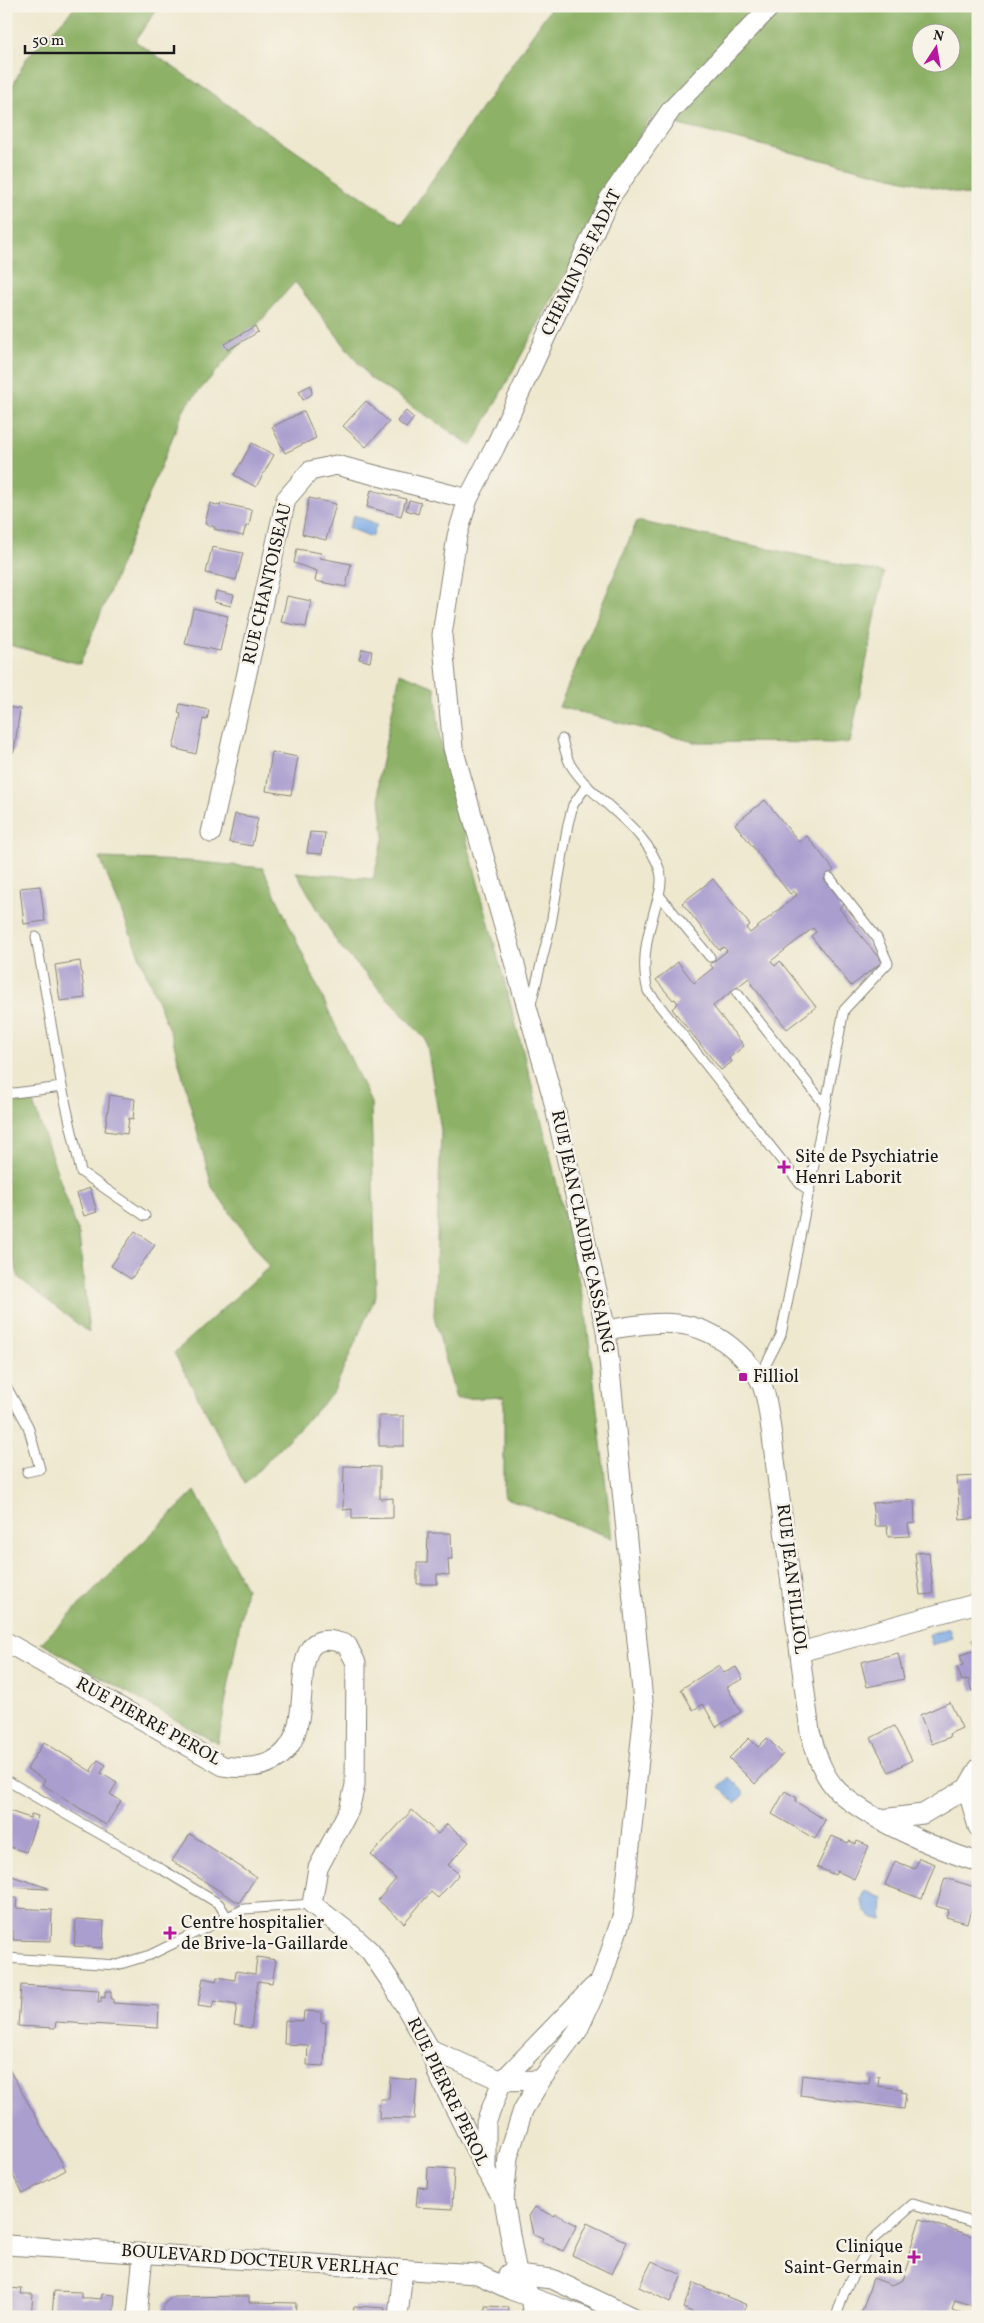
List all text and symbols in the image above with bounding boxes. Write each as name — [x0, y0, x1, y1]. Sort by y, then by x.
scale bar — [25, 22, 174, 54]
north arrow — [912, 22, 962, 72]
text: N — [931, 26, 945, 47]
text: 50 m — [32, 31, 64, 52]
street label: CHEMIN DE FADAT — [536, 185, 629, 340]
street label: RUE CHANTOISEAU — [237, 501, 299, 667]
street label: RUE JEAN CLAUDE CASSAING — [544, 1108, 620, 1356]
place label: Site de Psychiatrie Henri Laborit — [795, 1145, 939, 1191]
marker: Site de Psychiatrie Henri Laborit — [777, 1160, 791, 1174]
place label: Filliol — [753, 1365, 799, 1390]
marker: Filliol — [737, 1371, 749, 1383]
street label: RUE JEAN FILLIOL — [769, 1502, 813, 1656]
street label: RUE PIERRE PEROL — [71, 1672, 225, 1772]
place label: Centre hospitalier de Brive-la-Gaillarde — [181, 1911, 348, 1957]
marker: Centre hospitalier de Brive-la-Gaillarde — [163, 1926, 177, 1940]
street label: RUE PIERRE PEROL — [400, 2014, 494, 2170]
place label: Clinique Saint-Germain — [784, 2235, 903, 2281]
street label: BOULEVARD DOCTEUR VERLHAC — [120, 2239, 400, 2283]
marker: Clinique Saint-Germain — [907, 2250, 921, 2264]

